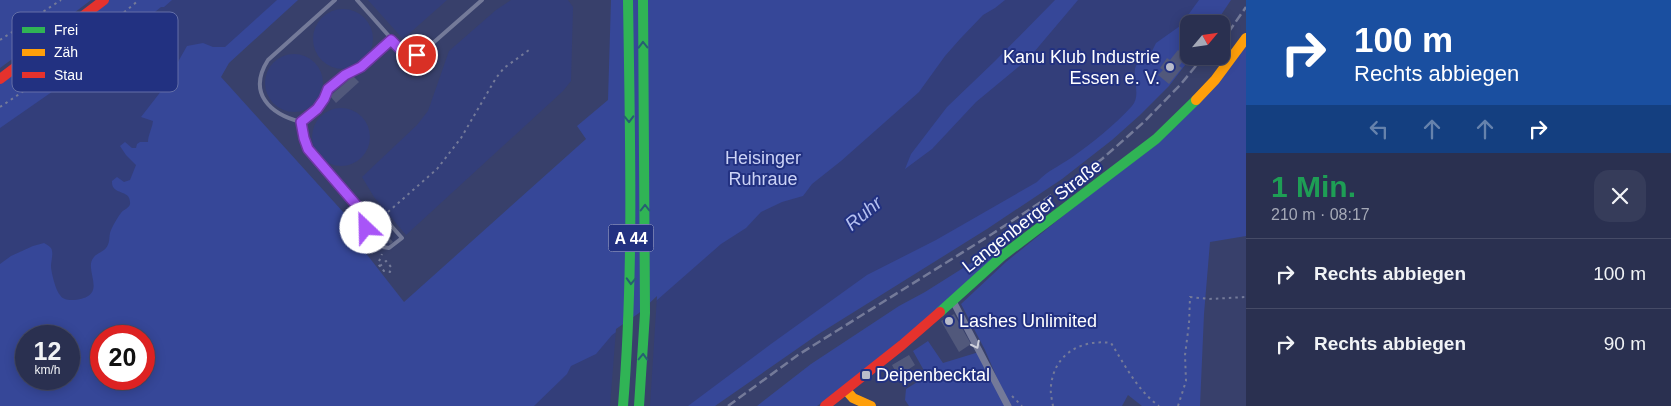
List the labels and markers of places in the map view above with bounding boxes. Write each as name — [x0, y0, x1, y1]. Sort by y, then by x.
pin — [396, 34, 438, 76]
place label: Kanu Klub Industrie Essen e. V. — [1003, 47, 1160, 88]
marker: Kanu Klub Industrie Essen e. V. — [1164, 61, 1176, 73]
place label: Lashes Unlimited — [959, 311, 1097, 331]
marker: Lashes Unlimited — [943, 315, 955, 327]
place label: Deipenbecktal — [876, 365, 990, 385]
marker: Deipenbecktal — [860, 369, 872, 381]

